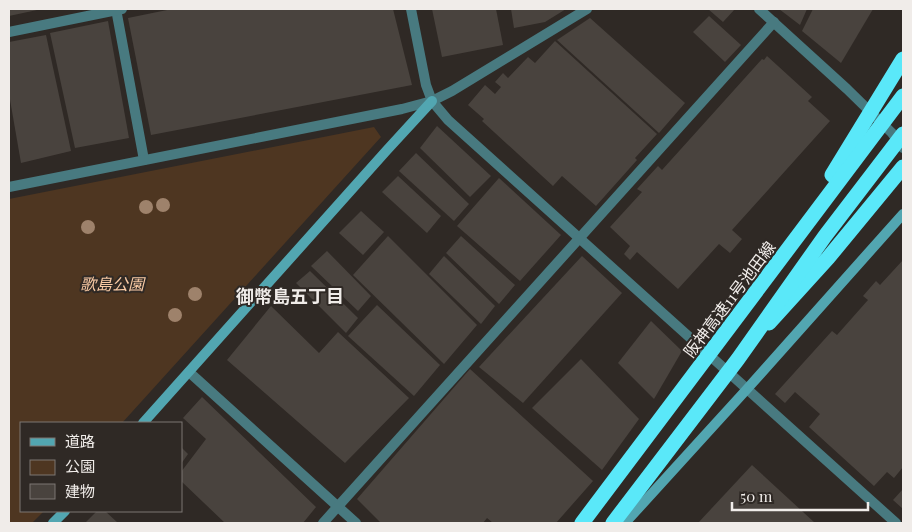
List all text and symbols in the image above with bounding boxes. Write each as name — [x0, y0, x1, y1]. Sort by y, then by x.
street label: 阪神高速11号池田線 — [679, 237, 779, 361]
park label: 歌島公園 — [80, 273, 146, 294]
district label: 御幣島五丁目 — [235, 284, 344, 308]
legend — [20, 422, 182, 512]
text: 道路 — [65, 431, 95, 451]
text: 公園 — [65, 456, 95, 476]
scale bar — [732, 480, 868, 512]
text: 建物 — [65, 481, 95, 501]
text: 50 m — [740, 486, 773, 506]

